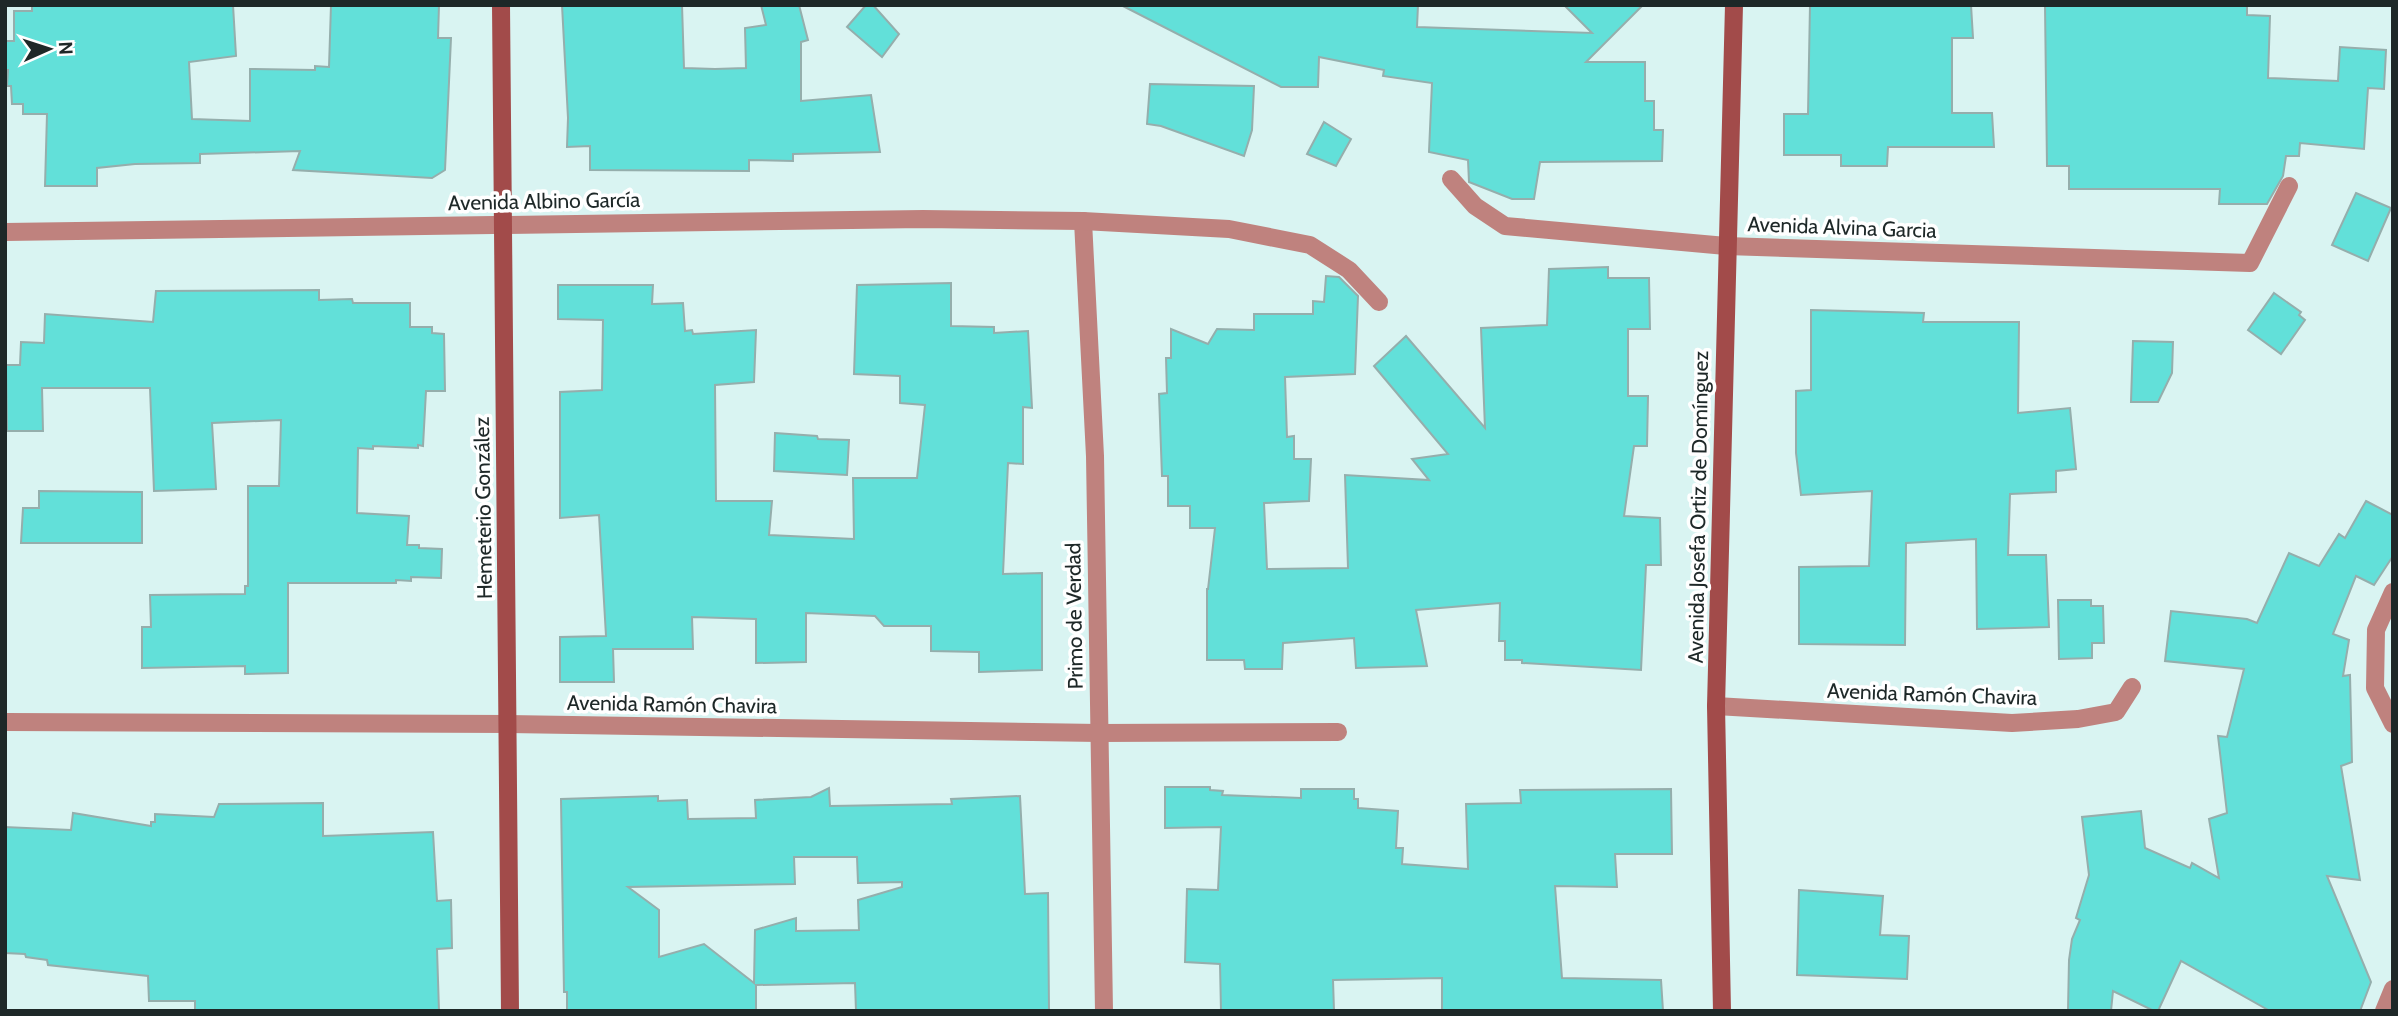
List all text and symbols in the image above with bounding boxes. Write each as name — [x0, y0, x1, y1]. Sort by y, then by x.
north arrow — [14, 14, 84, 84]
text: N — [54, 41, 77, 55]
street label: Avenida Albino García — [448, 187, 640, 215]
street label: Avenida Alvina Garcia — [1747, 211, 1937, 243]
street label: Avenida Josefa Ortiz de Domínguez — [1683, 350, 1713, 664]
street label: Hemeterio González — [469, 417, 497, 599]
street label: Primo de Verdad — [1060, 542, 1088, 690]
street label: Avenida Ramón Chavira — [1827, 678, 2037, 710]
street label: Avenida Ramón Chavira — [567, 690, 777, 718]

